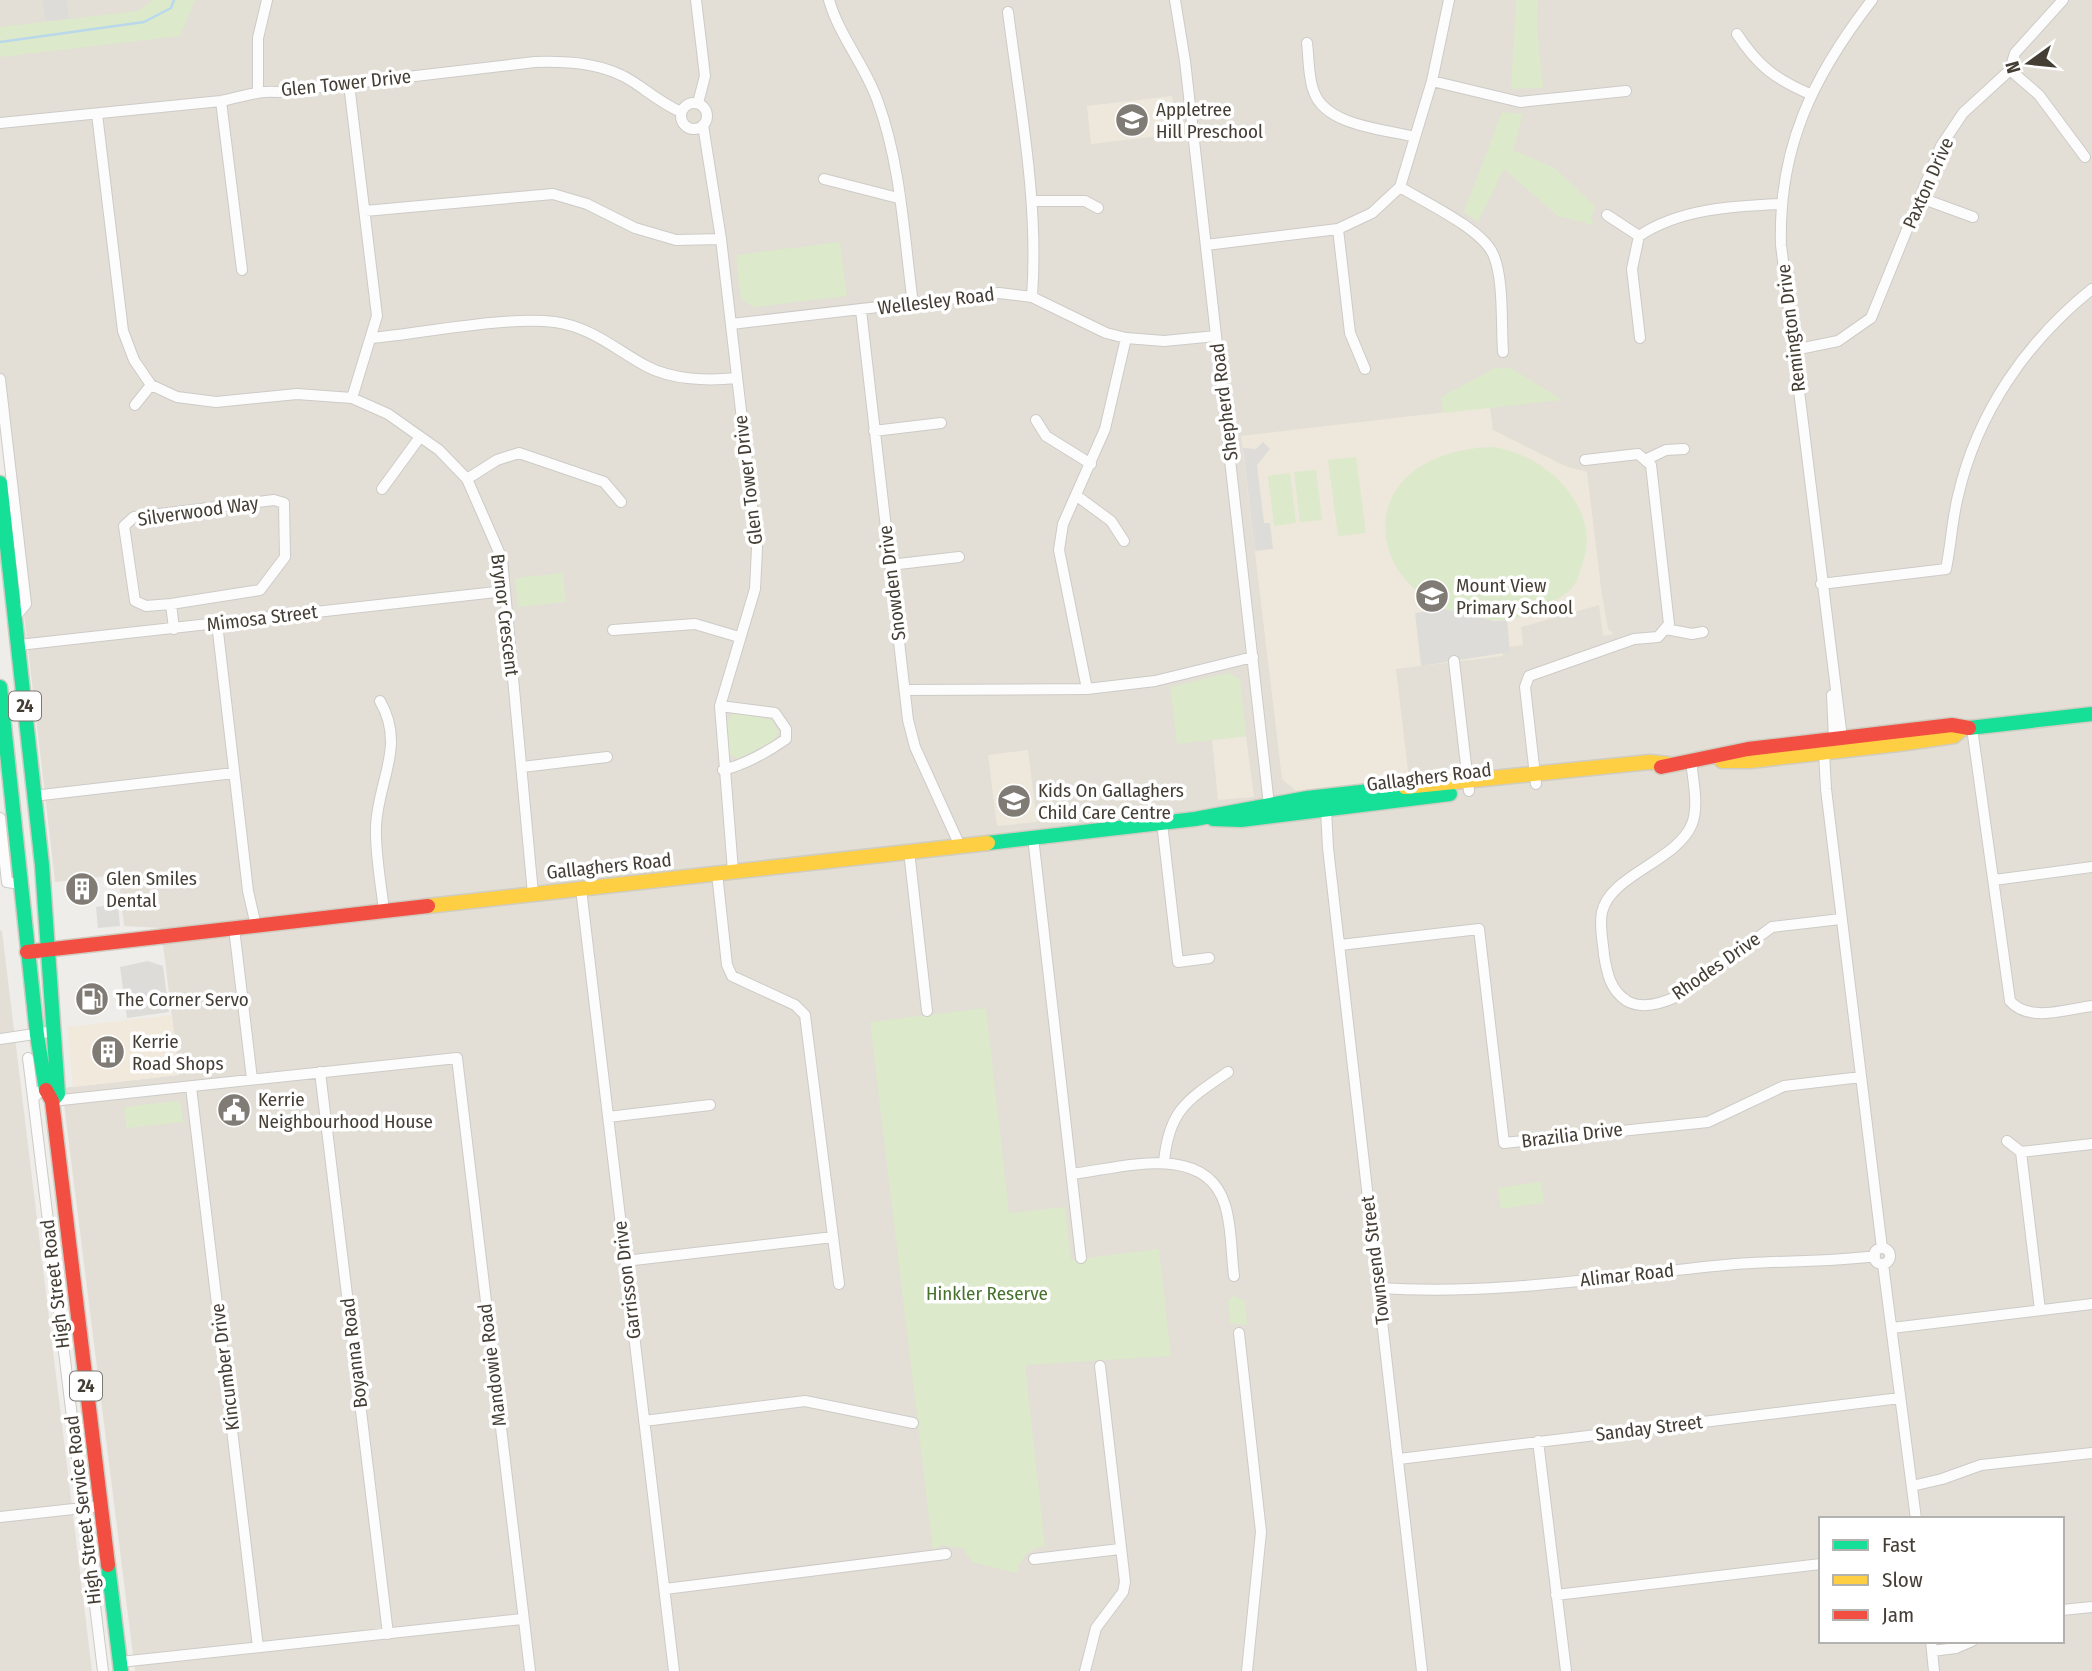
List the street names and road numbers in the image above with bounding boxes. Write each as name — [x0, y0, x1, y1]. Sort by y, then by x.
street label: Glen Tower Drive — [280, 65, 412, 101]
street label: Paxton Drive — [1898, 134, 1958, 232]
street label: Remington Drive — [1772, 263, 1810, 393]
street label: Wellesley Road — [876, 282, 996, 320]
street label: Shepherd Road — [1205, 342, 1243, 462]
street label: Glen Tower Drive — [729, 414, 767, 546]
street label: Silverwood Way — [136, 491, 260, 531]
street label: Snowden Drive — [874, 524, 910, 642]
street label: Brynor Crescent — [486, 553, 524, 678]
street label: Mimosa Street — [205, 600, 319, 636]
road number: 24 — [9, 692, 41, 720]
street label: Gallaghers Road — [1365, 758, 1493, 796]
street label: Gallaghers Road — [545, 848, 673, 884]
street label: Rhodes Drive — [1667, 927, 1765, 1005]
street label: Brazilia Drive — [1520, 1117, 1624, 1153]
street label: Townsend Street — [1356, 1194, 1394, 1325]
street label: High Street Road — [36, 1218, 74, 1350]
street label: Garrisson Drive — [608, 1220, 646, 1340]
street label: Alimar Road — [1579, 1259, 1675, 1291]
street label: Boyanna Road — [336, 1296, 372, 1410]
street label: Kincumber Drive — [206, 1302, 244, 1432]
street label: Mandowie Road — [473, 1302, 511, 1428]
road number: 24 — [70, 1372, 102, 1400]
street label: Sanday Street — [1594, 1410, 1705, 1446]
street label: High Street Service Road — [60, 1414, 106, 1606]

